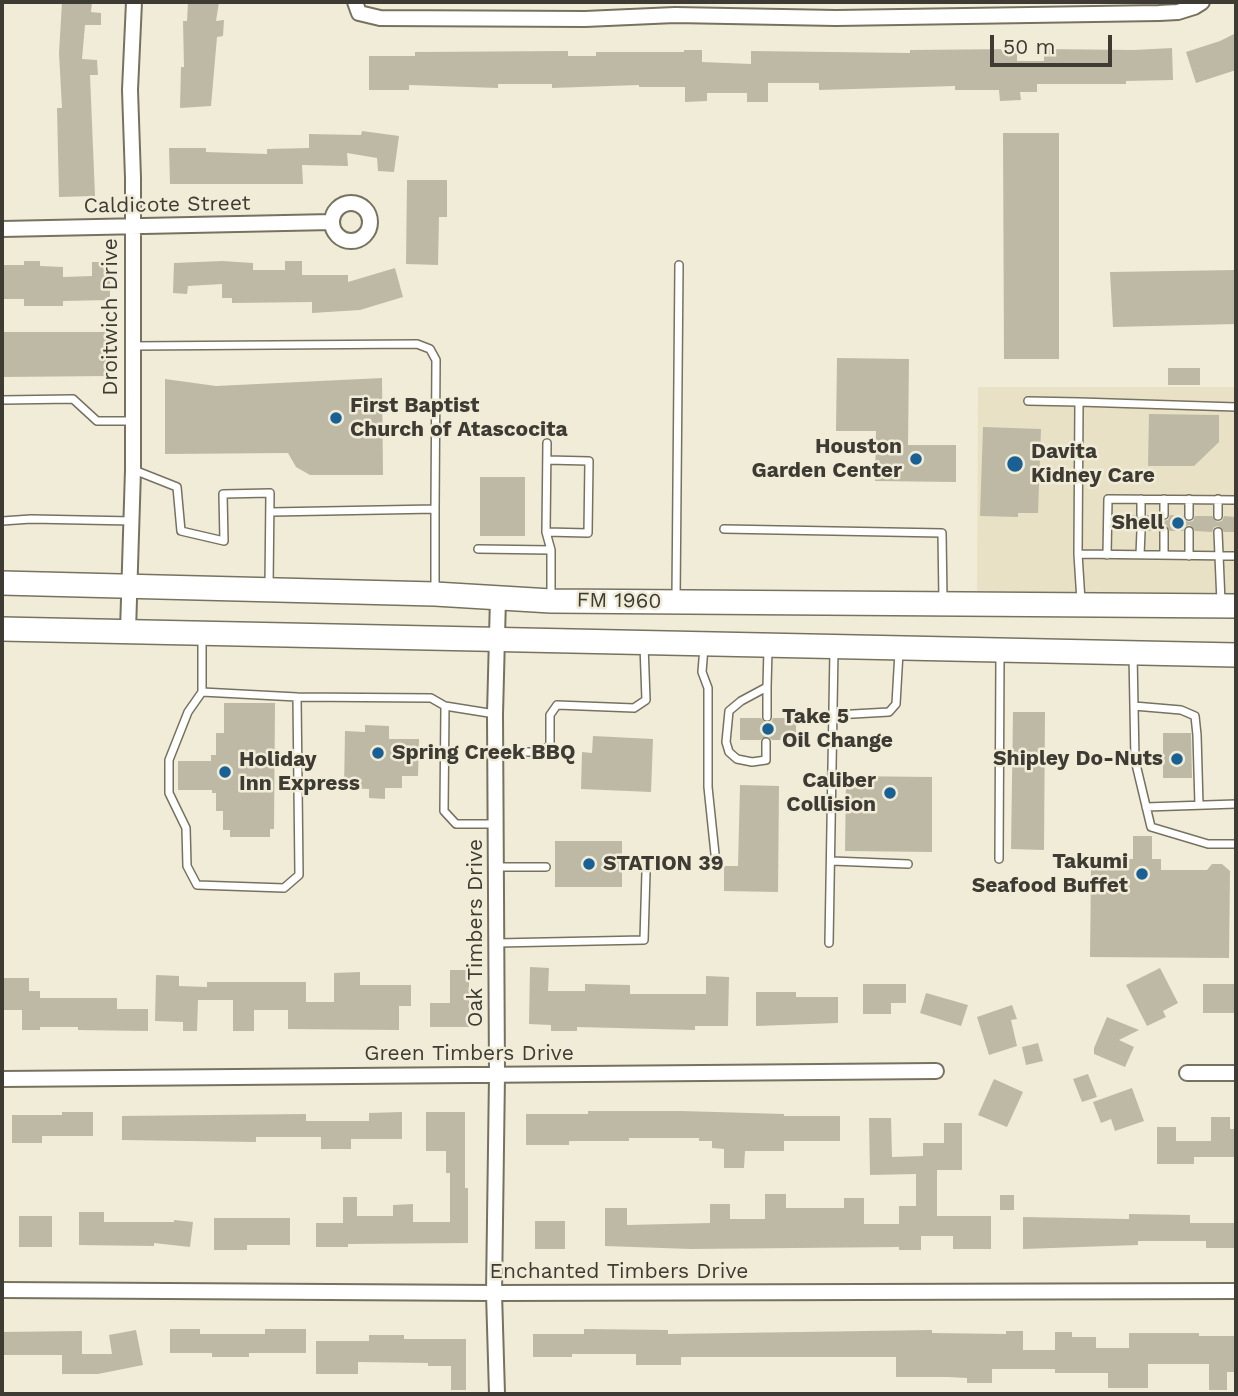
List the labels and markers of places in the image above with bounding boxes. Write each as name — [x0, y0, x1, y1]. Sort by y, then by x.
place label: First Baptist Church of Atascocita — [350, 393, 568, 443]
marker: First Baptist Church of Atascocita — [328, 410, 344, 426]
place label: Houston Garden Center — [752, 434, 902, 484]
place label: Davita Kidney Care — [1031, 439, 1155, 489]
marker: Houston Garden Center — [908, 451, 924, 467]
marker: Davita Kidney Care — [1005, 454, 1025, 474]
place label: Shell — [1112, 510, 1164, 536]
marker: Shell — [1170, 515, 1186, 531]
place label: Take 5 Oil Change — [782, 704, 893, 754]
marker: Take 5 Oil Change — [760, 721, 776, 737]
place label: Spring Creek BBQ — [392, 740, 575, 766]
marker: Spring Creek BBQ — [370, 745, 386, 761]
place label: Shipley Do-Nuts — [993, 746, 1163, 772]
place label: Holiday Inn Express — [239, 747, 360, 797]
marker: Shipley Do-Nuts — [1169, 751, 1185, 767]
marker: Holiday Inn Express — [217, 764, 233, 780]
place label: Caliber Collision — [786, 768, 876, 818]
marker: Caliber Collision — [882, 785, 898, 801]
place label: Takumi Seafood Buffet — [972, 849, 1128, 899]
place label: STATION 39 — [603, 851, 724, 877]
marker: STATION 39 — [581, 856, 597, 872]
marker: Takumi Seafood Buffet — [1134, 866, 1150, 882]

